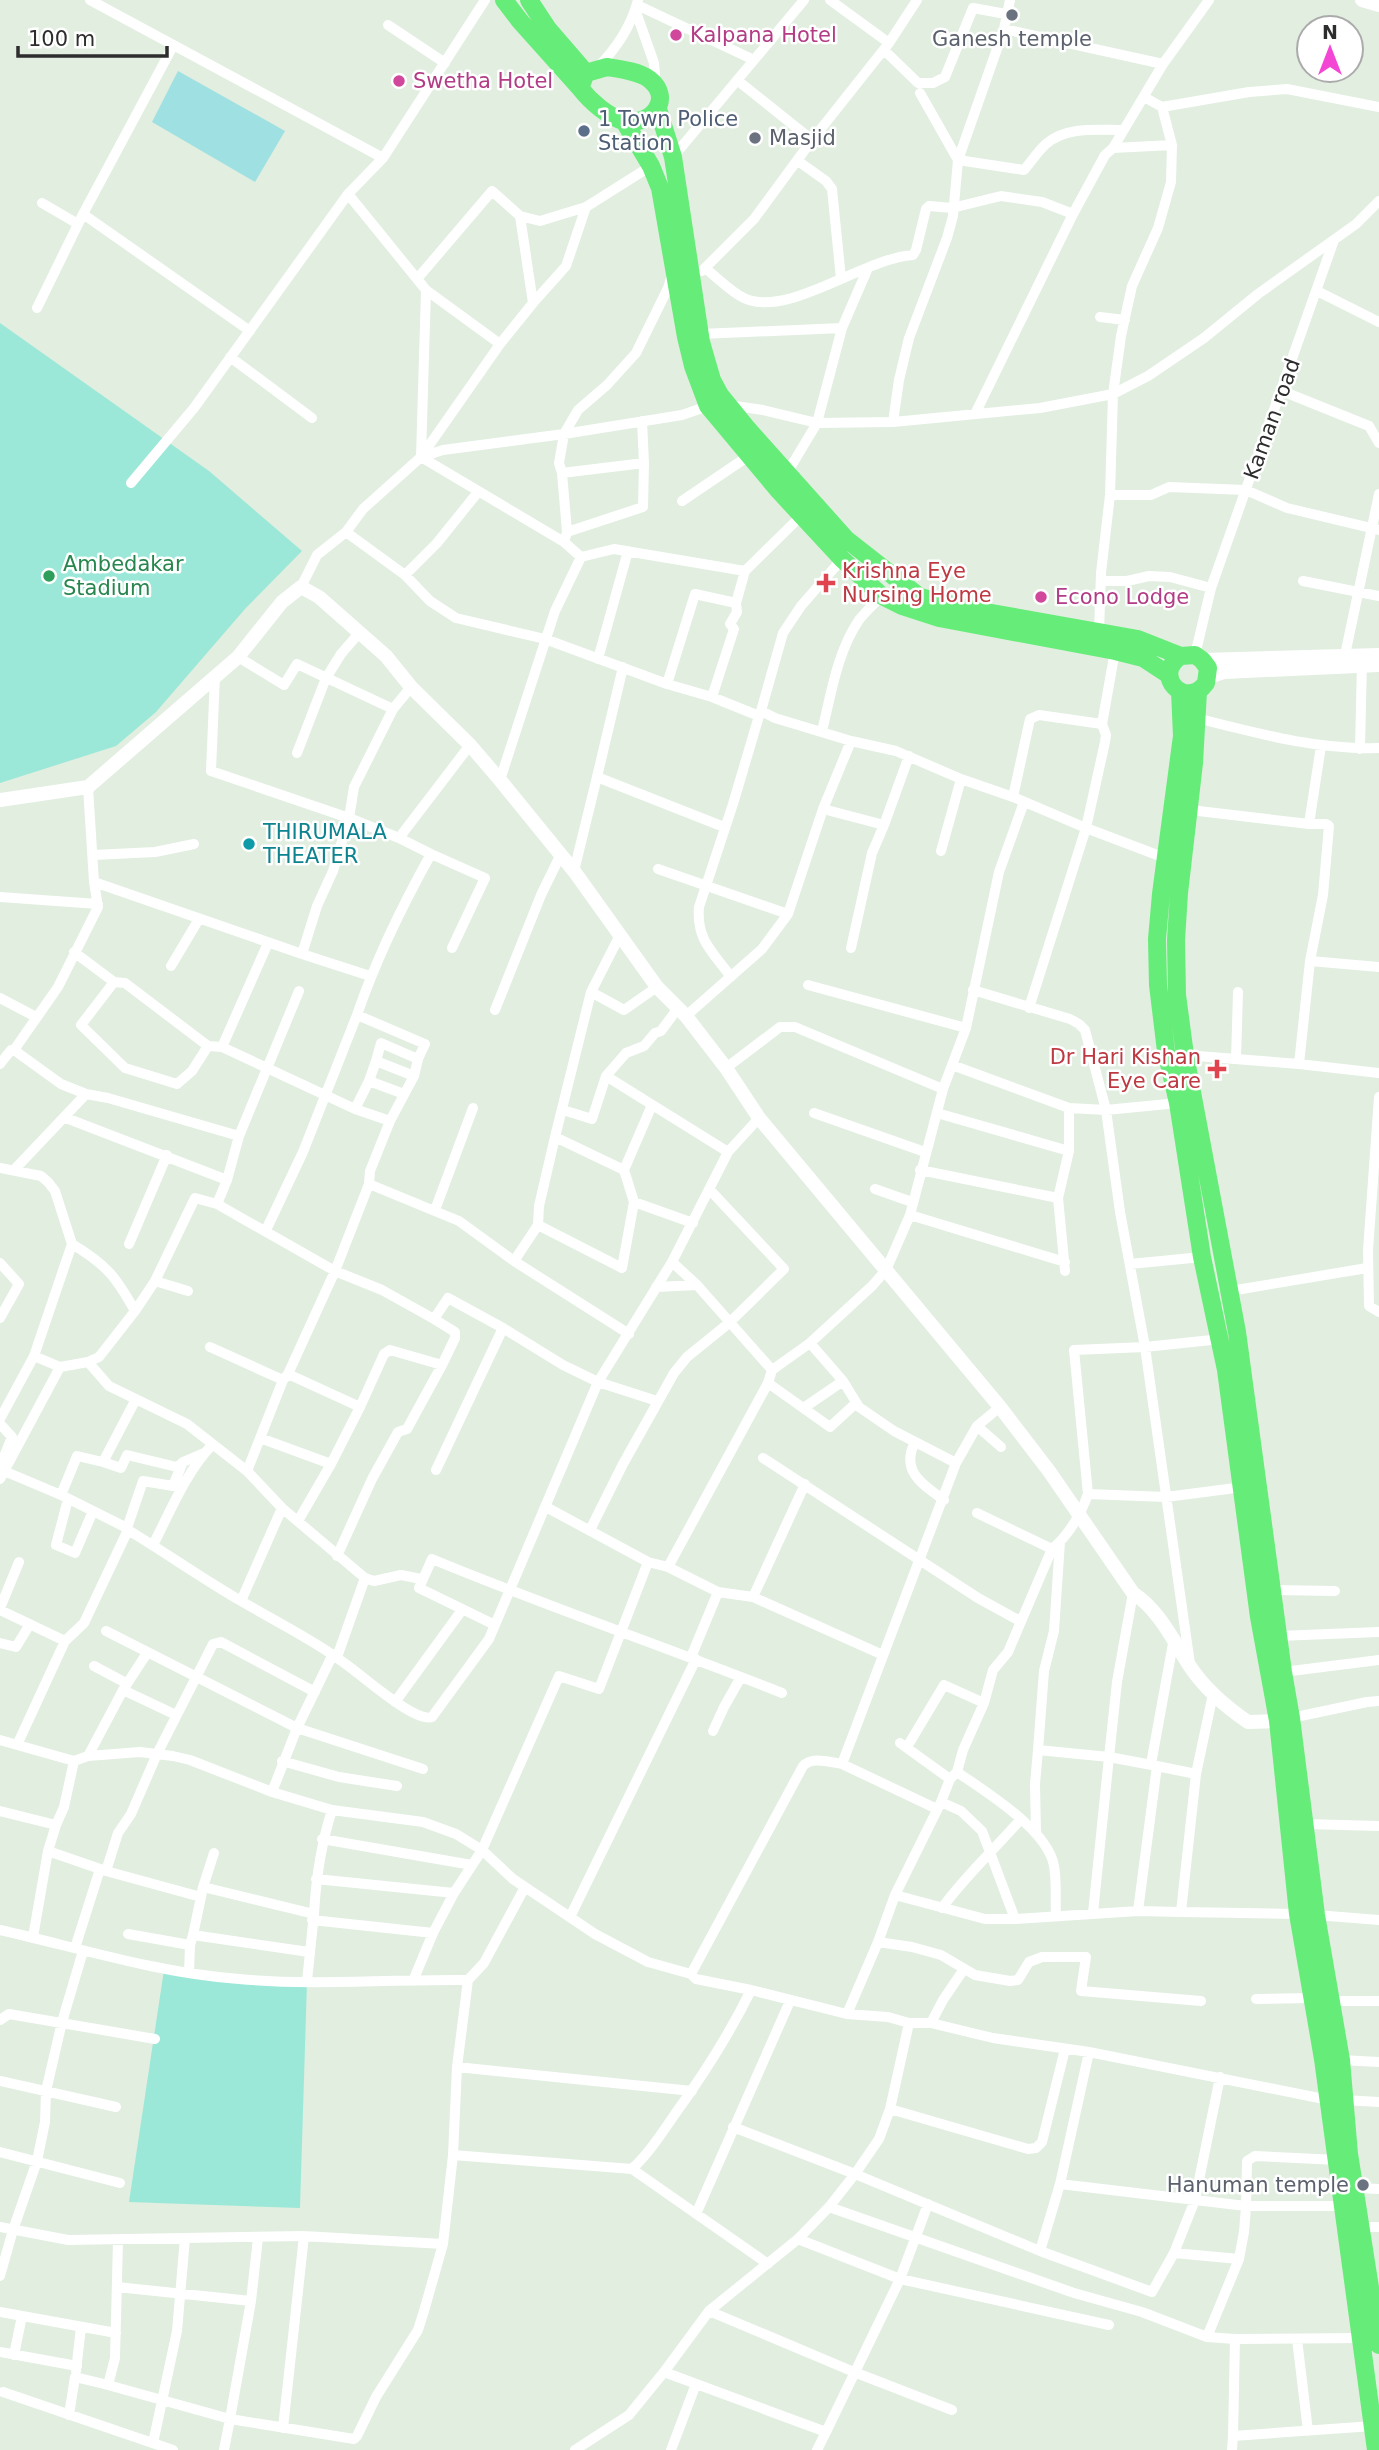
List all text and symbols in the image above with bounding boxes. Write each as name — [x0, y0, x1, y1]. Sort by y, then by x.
marker: Ganesh temple — [1004, 7, 1020, 23]
scale bar — [18, 14, 166, 58]
north arrow — [1295, 14, 1365, 84]
text: N — [1322, 21, 1338, 43]
place label: Kalpana Hotel — [690, 23, 837, 47]
text: 100 m — [28, 27, 95, 51]
marker: Kalpana Hotel — [668, 27, 684, 43]
place label: Ganesh temple — [932, 27, 1092, 51]
place label: Swetha Hotel — [413, 69, 553, 93]
marker: Swetha Hotel — [391, 73, 407, 89]
place label: 1 Town Police Station — [598, 107, 738, 155]
marker: 1 Town Police Station — [576, 123, 592, 139]
place label: Masjid — [769, 126, 836, 150]
marker: Masjid — [747, 130, 763, 146]
street label: Kaman road — [1239, 355, 1305, 483]
place label: Ambedakar Stadium — [63, 552, 184, 600]
place label: Krishna Eye Nursing Home — [842, 559, 992, 607]
marker: Ambedakar Stadium — [41, 568, 57, 584]
marker: Krishna Eye Nursing Home — [816, 573, 836, 593]
place label: Econo Lodge — [1055, 585, 1189, 609]
marker: Econo Lodge — [1033, 589, 1049, 605]
place label: THIRUMALA THEATER — [262, 820, 387, 868]
marker: THIRUMALA THEATER — [241, 836, 257, 852]
place label: Dr Hari Kishan Eye Care — [1050, 1045, 1201, 1093]
marker: Dr Hari Kishan Eye Care — [1207, 1059, 1227, 1079]
place label: Hanuman temple — [1167, 2173, 1349, 2197]
marker: Hanuman temple — [1355, 2177, 1371, 2193]

